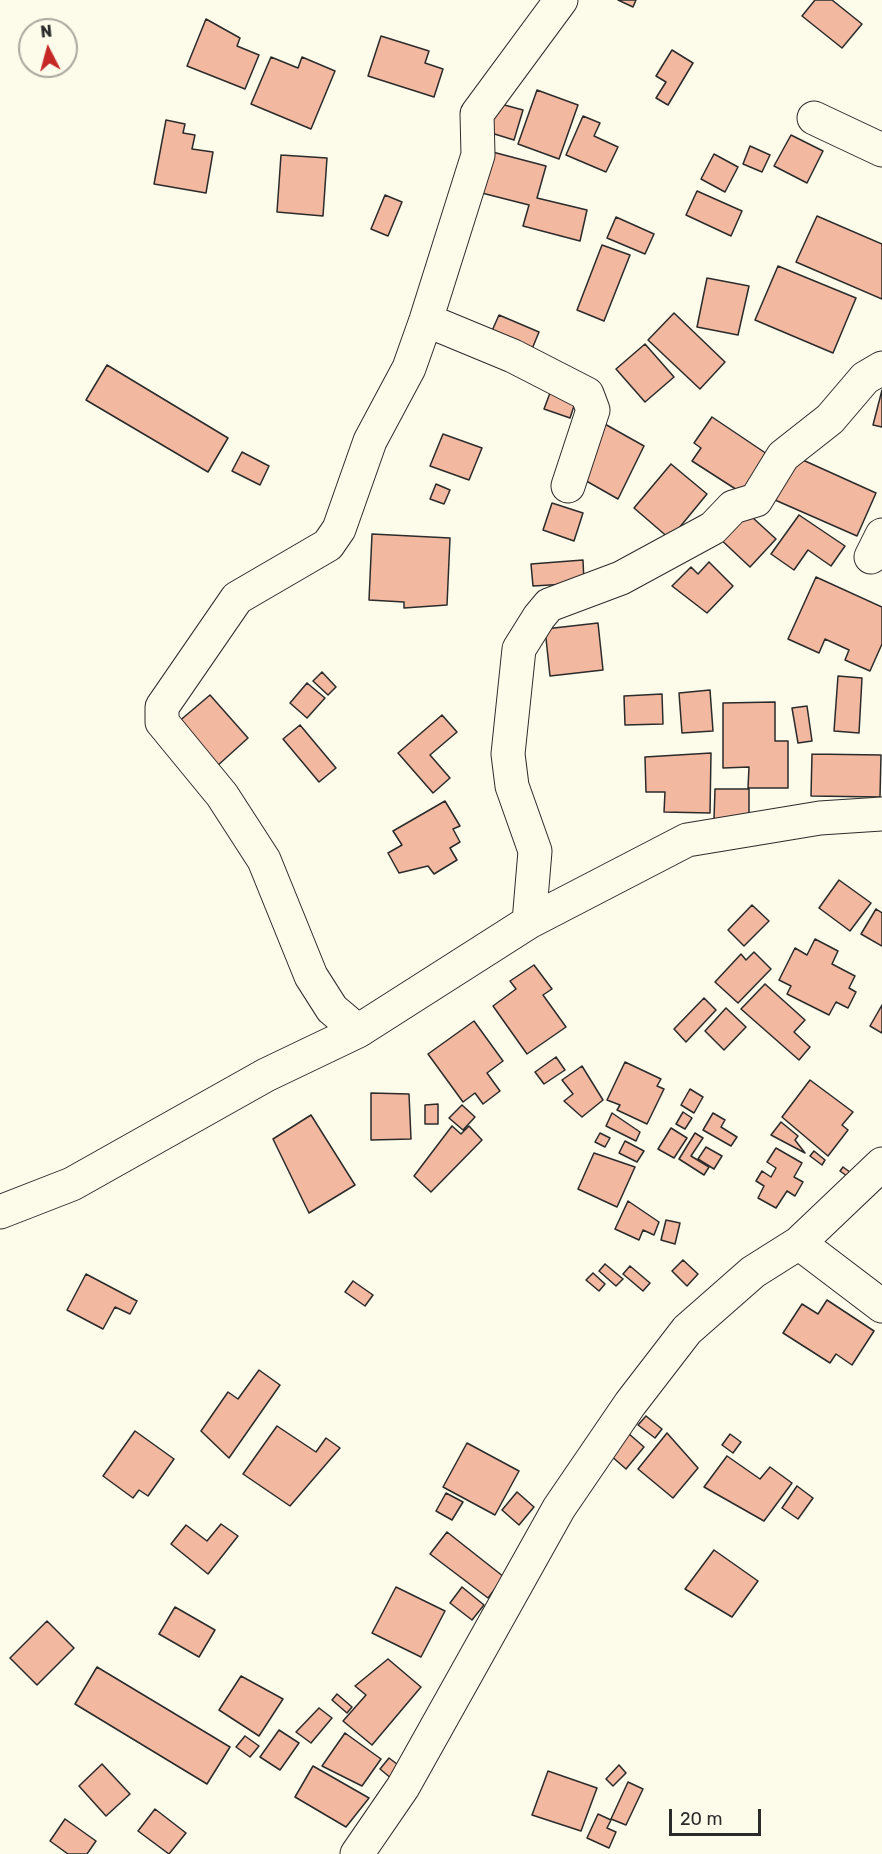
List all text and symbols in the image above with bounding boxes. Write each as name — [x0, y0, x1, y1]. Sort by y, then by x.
north arrow — [18, 18, 78, 78]
text: N — [40, 22, 53, 42]
scale bar — [672, 1797, 764, 1835]
text: 20 m — [680, 1808, 722, 1830]

